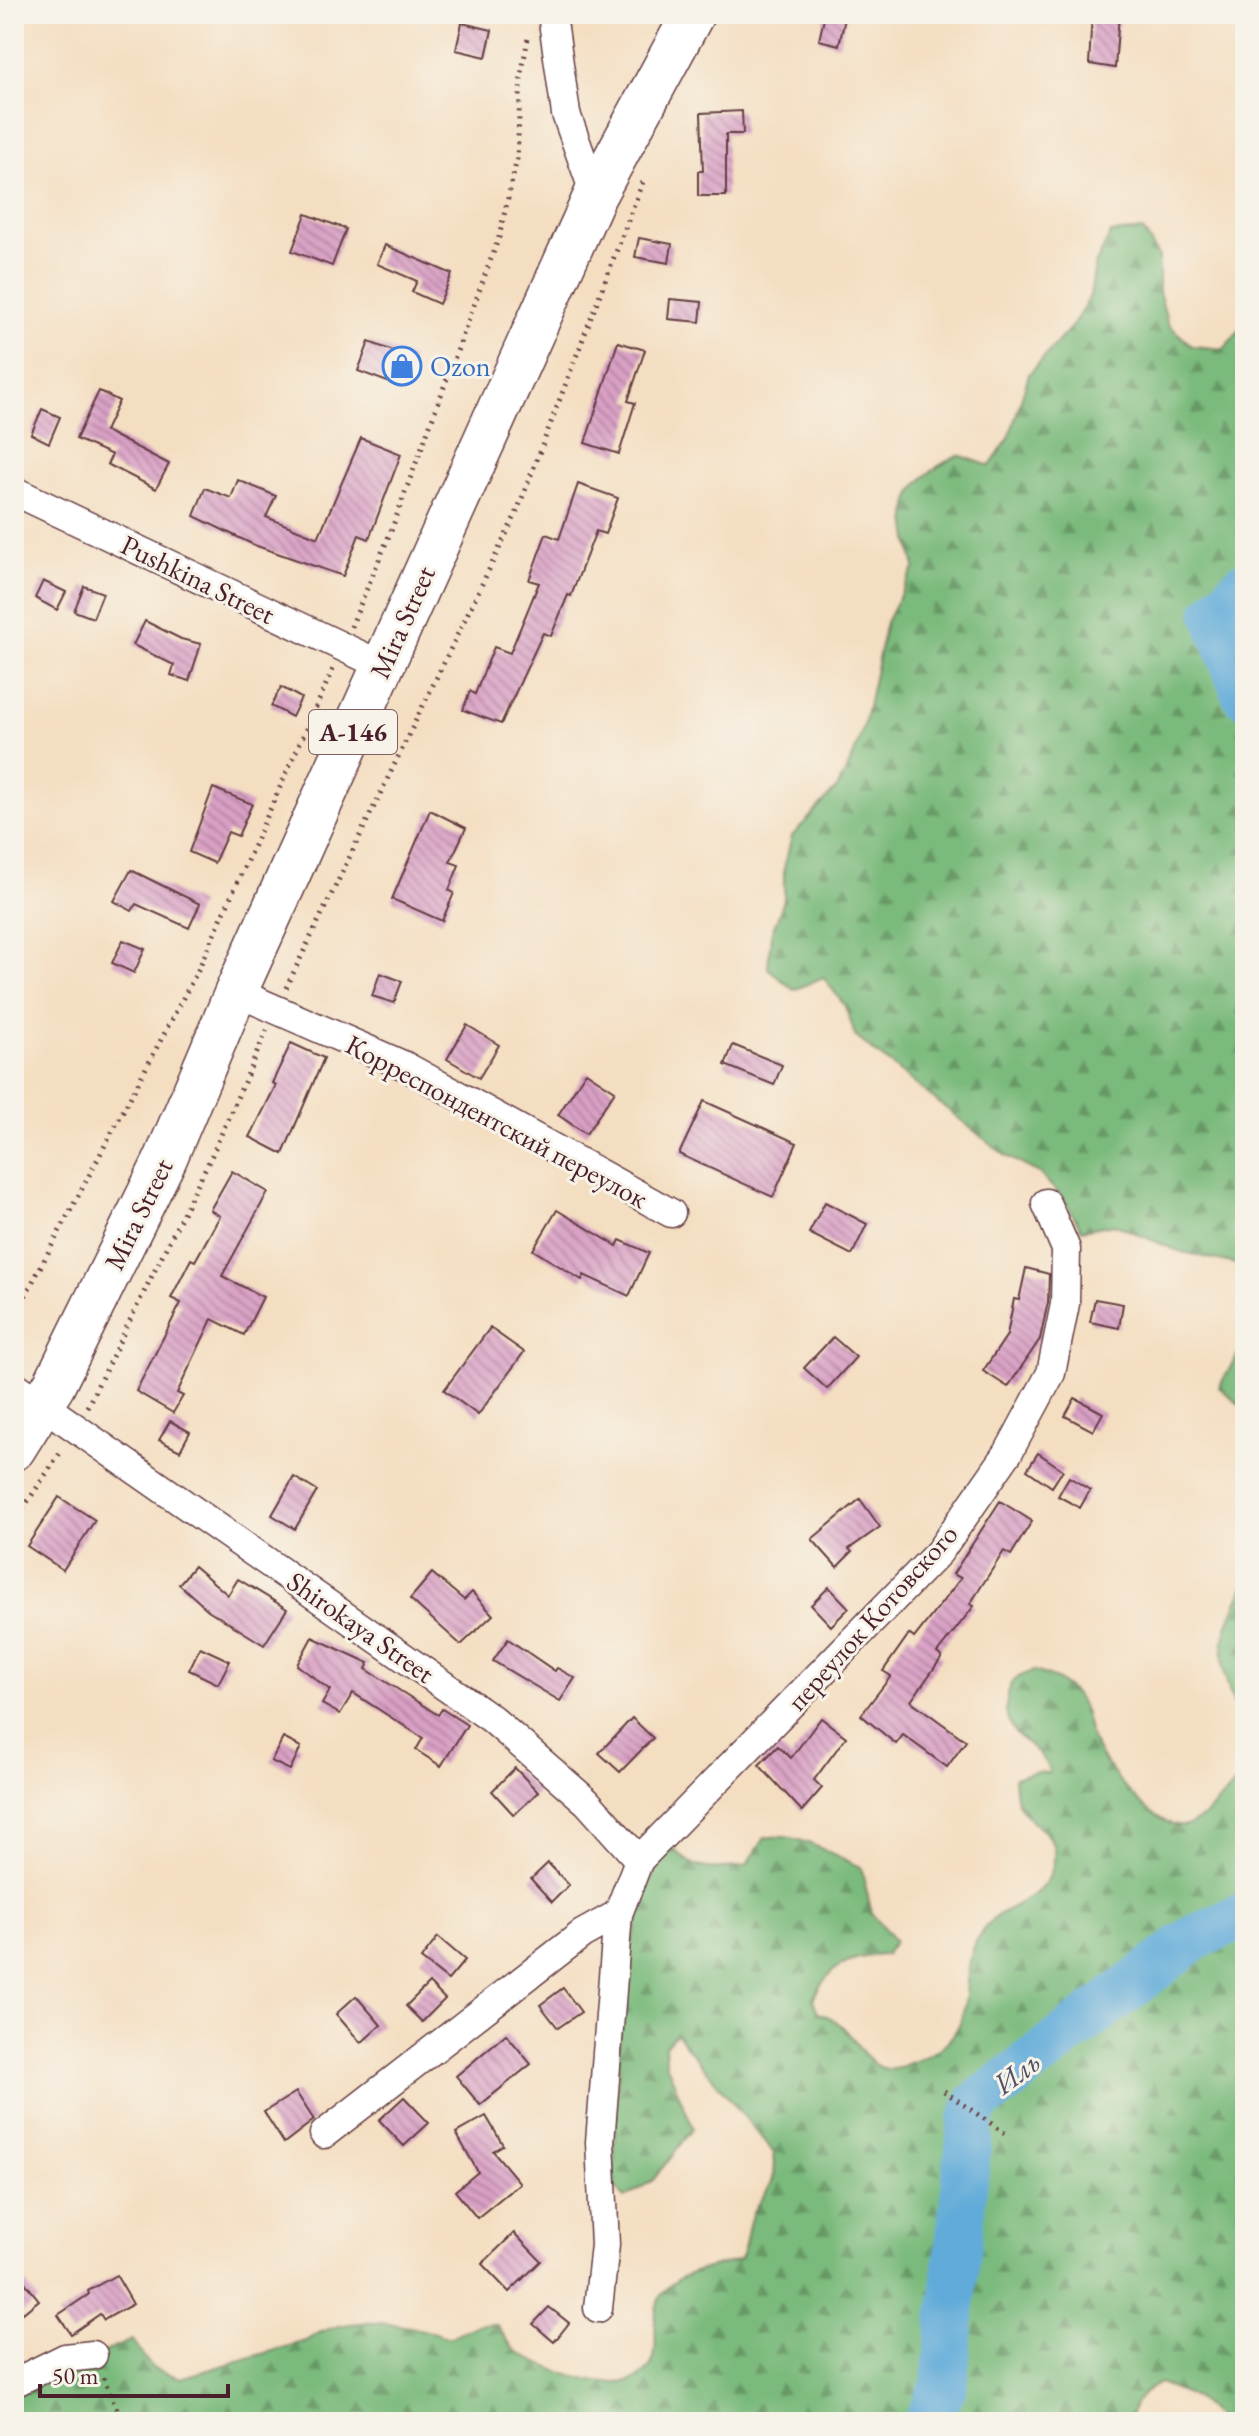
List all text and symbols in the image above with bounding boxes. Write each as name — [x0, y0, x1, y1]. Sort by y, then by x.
shop icon: Ozon — [381, 345, 423, 387]
place label: Ozon — [430, 348, 491, 384]
street label: Pushkina Street — [115, 526, 281, 632]
street label: Mira Street — [361, 560, 443, 684]
road number: А-146 — [309, 710, 397, 754]
street label: Корреспондентский переулок — [340, 1026, 654, 1216]
street label: Mira Street — [96, 1152, 181, 1276]
street label: переулок Котовского — [779, 1516, 965, 1718]
street label: Shirokaya Street — [281, 1563, 442, 1691]
water label: Иль — [984, 2042, 1048, 2104]
scale bar — [40, 2348, 228, 2398]
text: 50 m — [52, 2360, 99, 2391]

